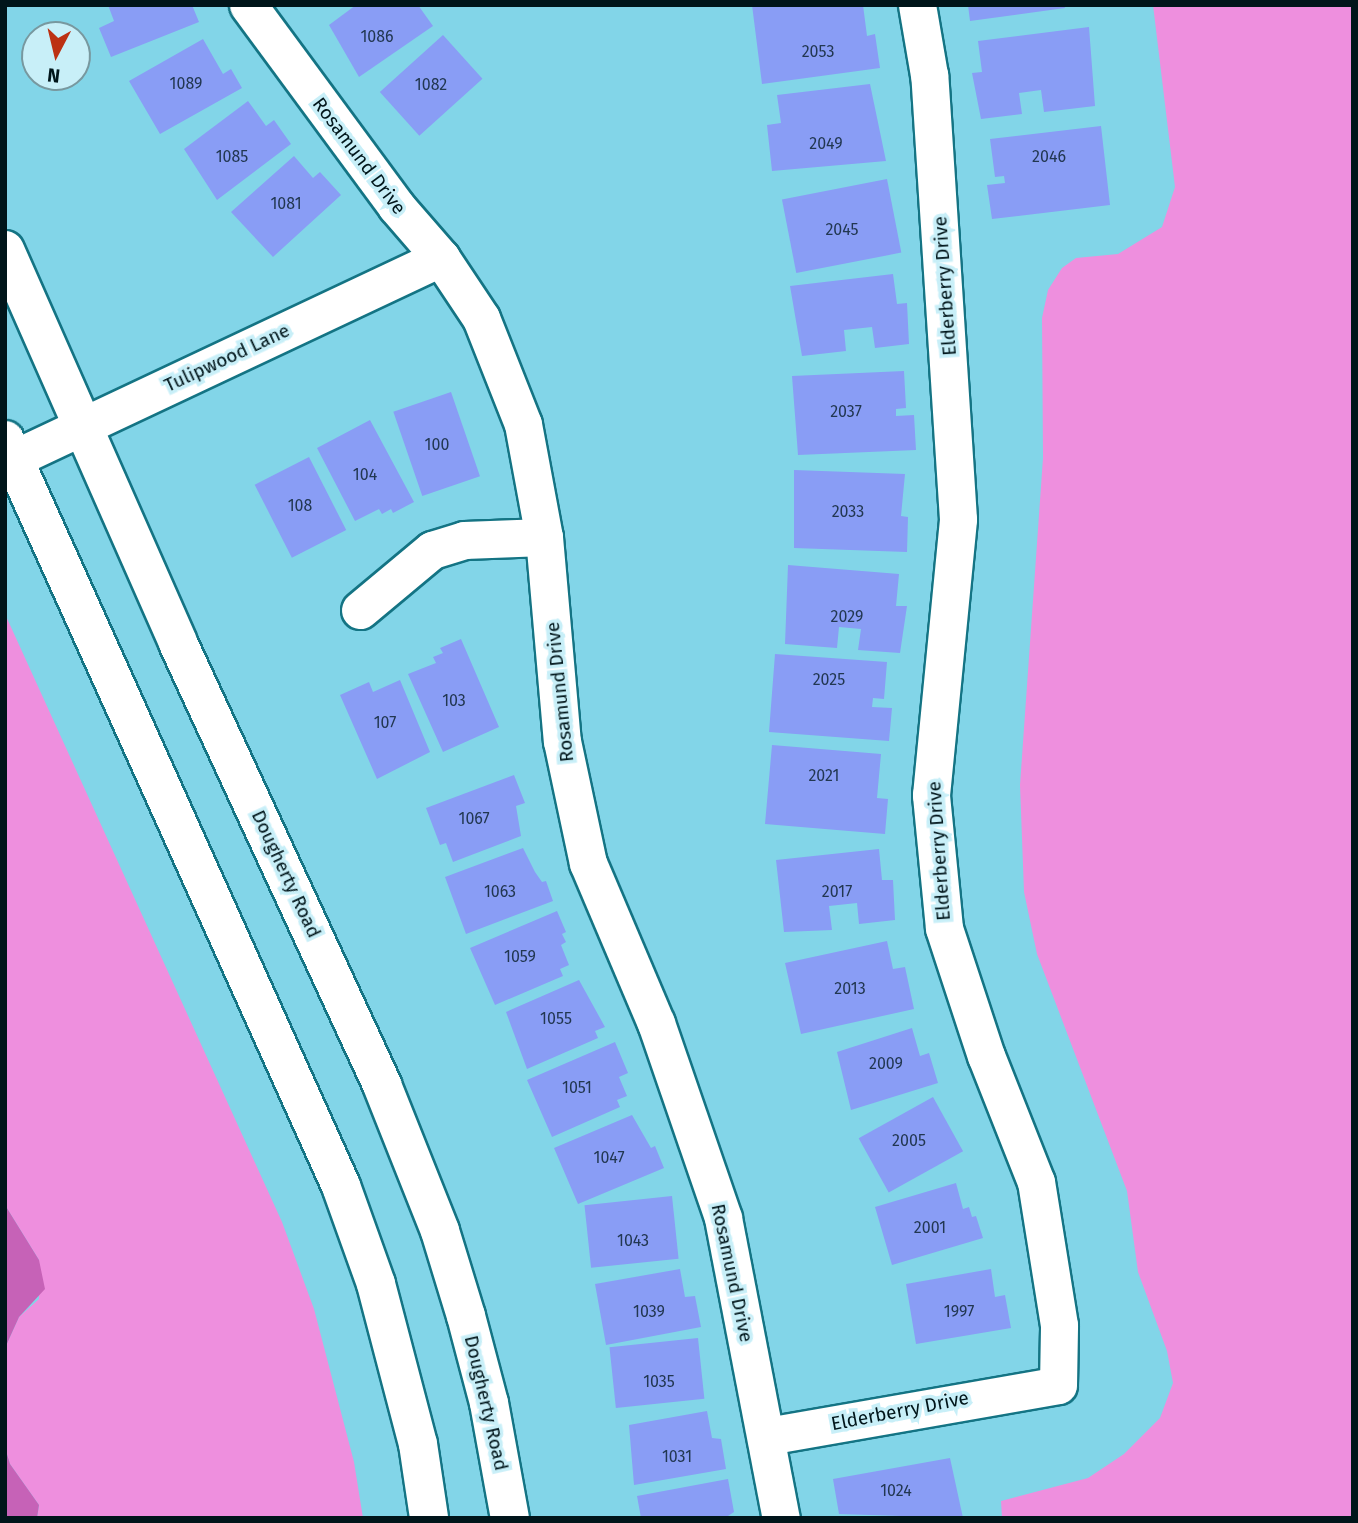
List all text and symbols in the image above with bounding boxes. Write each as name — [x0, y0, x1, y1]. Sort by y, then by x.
north arrow — [21, 21, 91, 91]
house number: 1086 — [360, 27, 394, 47]
house number: 2053 — [802, 42, 834, 62]
text: N — [46, 63, 61, 88]
house number: 1089 — [170, 74, 202, 94]
house number: 1082 — [415, 75, 447, 95]
street label: Rosamund Drive — [308, 93, 410, 219]
house number: 2049 — [809, 134, 843, 154]
house number: 1085 — [216, 147, 248, 167]
house number: 2046 — [1032, 147, 1066, 167]
house number: 1081 — [270, 194, 302, 214]
street label: Elderberry Drive — [929, 215, 961, 357]
house number: 2045 — [825, 220, 859, 240]
street label: Tulipwood Lane — [161, 319, 293, 397]
house number: 2037 — [830, 402, 862, 422]
house number: 100 — [425, 435, 449, 455]
house number: 104 — [353, 465, 377, 485]
house number: 108 — [288, 496, 312, 516]
house number: 2033 — [832, 502, 864, 522]
house number: 2029 — [831, 607, 863, 627]
street label: Rosamund Drive — [541, 621, 579, 763]
house number: 2025 — [813, 670, 845, 690]
house number: 103 — [442, 691, 466, 711]
house number: 107 — [374, 713, 396, 733]
house number: 2021 — [808, 766, 840, 786]
street label: Elderberry Drive — [923, 780, 955, 922]
street label: Dougherty Road — [246, 807, 326, 941]
house number: 1067 — [458, 809, 490, 829]
house number: 1063 — [484, 882, 516, 902]
house number: 2017 — [822, 882, 852, 902]
house number: 1059 — [504, 947, 536, 967]
house number: 2013 — [834, 979, 866, 999]
house number: 1055 — [540, 1009, 572, 1029]
house number: 2009 — [869, 1054, 903, 1074]
house number: 1051 — [562, 1078, 592, 1098]
house number: 2005 — [892, 1131, 926, 1151]
house number: 1047 — [593, 1148, 625, 1168]
street label: Rosamund Drive — [706, 1202, 758, 1344]
house number: 2001 — [914, 1218, 946, 1238]
house number: 1043 — [617, 1231, 649, 1251]
house number: 1039 — [633, 1302, 665, 1322]
house number: 1997 — [944, 1302, 974, 1322]
street label: Dougherty Road — [459, 1333, 513, 1473]
house number: 1035 — [643, 1372, 675, 1392]
street label: Elderberry Drive — [829, 1386, 971, 1436]
house number: 1031 — [662, 1447, 692, 1467]
house number: 1024 — [880, 1481, 912, 1501]

